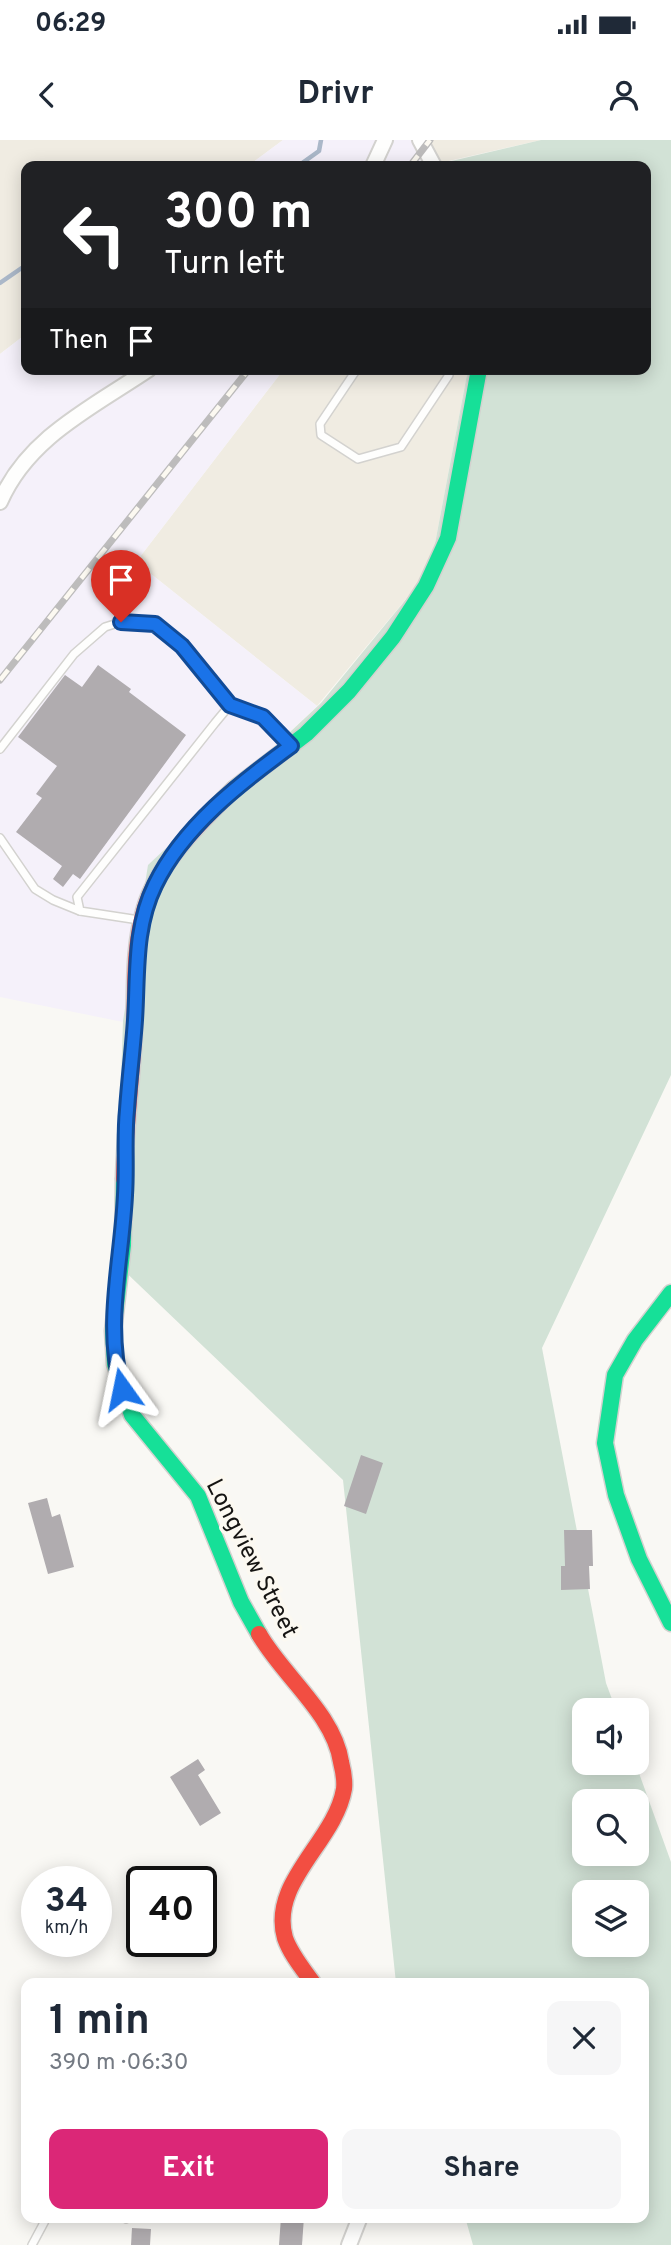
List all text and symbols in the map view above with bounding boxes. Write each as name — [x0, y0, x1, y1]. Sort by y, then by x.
text: 06:29 — [35, 8, 106, 41]
text: Drivr — [297, 75, 374, 115]
icon: back — [28, 76, 66, 114]
icon: person — [605, 76, 643, 114]
text: 300 m — [164, 184, 312, 246]
icon: left — [49, 189, 140, 280]
text: Turn left — [164, 245, 285, 285]
icon: arrive — [122, 322, 160, 360]
text: Then — [49, 325, 108, 358]
pin — [91, 550, 151, 622]
icon: arrive — [102, 561, 140, 599]
position arrow — [85, 1352, 159, 1426]
street label: Longview Street — [198, 1475, 304, 1643]
map controls — [572, 1698, 649, 1957]
button: sound — [572, 1698, 649, 1775]
button: search — [572, 1789, 649, 1866]
speed limit sign: 40 — [126, 1866, 217, 1957]
text: 34 — [45, 1880, 88, 1924]
button: layers — [572, 1880, 649, 1957]
text: km/h — [45, 1917, 88, 1940]
text: 1 min — [49, 1996, 150, 2049]
button: close — [547, 2001, 621, 2075]
text: 390 m · 06:30 — [49, 2049, 188, 2078]
button: Exit — [49, 2129, 328, 2209]
button: Share — [342, 2129, 621, 2209]

